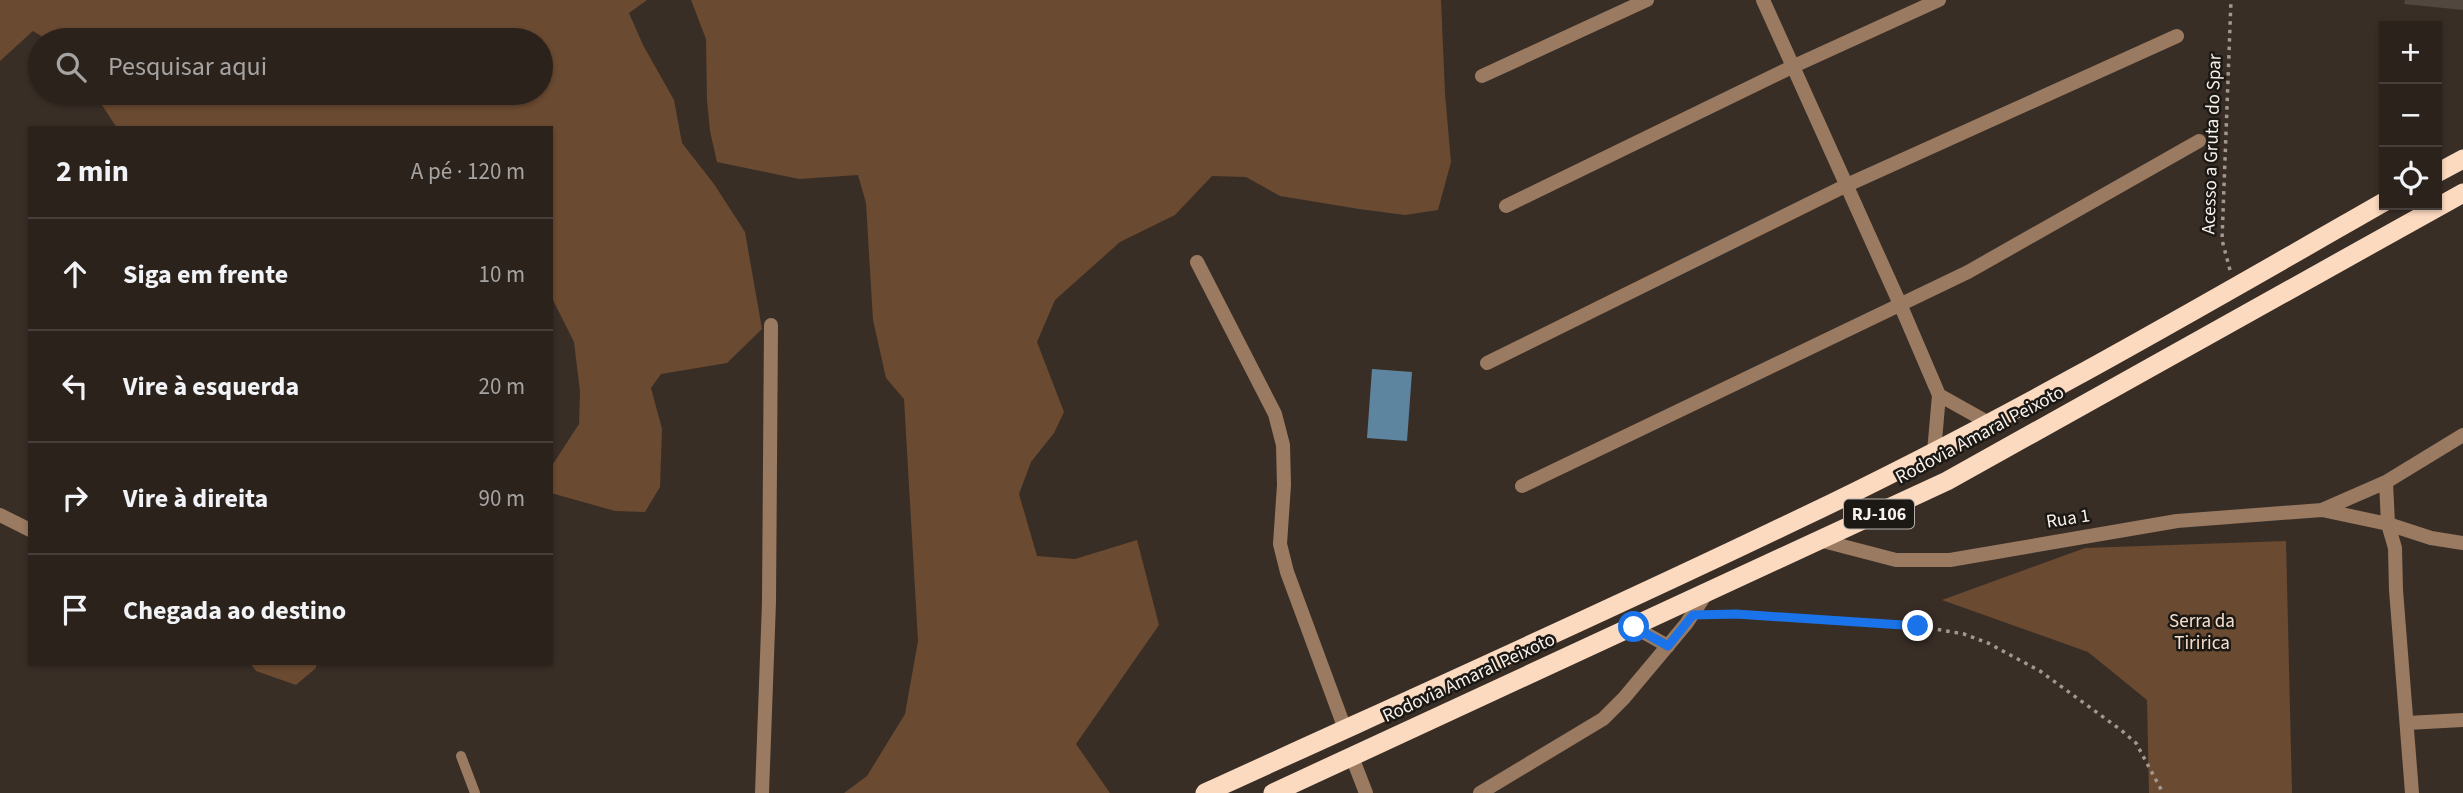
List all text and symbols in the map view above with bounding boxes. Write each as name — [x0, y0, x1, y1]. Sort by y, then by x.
map controls — [2379, 21, 2442, 210]
button: + — [2379, 21, 2442, 84]
search box — [28, 28, 553, 105]
icon: search — [52, 48, 90, 86]
text: Pesquisar aqui — [108, 48, 267, 85]
street label: Acesso a Gruta do Spar — [2195, 53, 2229, 235]
button: − — [2379, 84, 2442, 147]
button: locate — [2379, 147, 2442, 210]
text: 2 min — [56, 150, 129, 193]
text: A pé · 120 m — [411, 155, 525, 188]
icon: ahead — [56, 255, 94, 293]
text: Siga em frente — [123, 256, 288, 293]
text: 10 m — [478, 258, 525, 291]
icon: left — [56, 367, 94, 405]
text: Vire à esquerda — [123, 368, 299, 405]
text: 20 m — [478, 370, 525, 403]
street label: Rodovia Amaral Peixoto — [1891, 379, 2069, 491]
icon: right — [56, 479, 94, 517]
text: Vire à direita — [123, 480, 268, 517]
text: 90 m — [478, 482, 525, 515]
road number: RJ-106 — [1844, 500, 1914, 528]
street label: Rua 1 — [2044, 502, 2092, 536]
icon: arrive — [56, 591, 94, 629]
text: Chegada ao destino — [123, 592, 346, 629]
park label: Serra da Tiririca — [2169, 608, 2235, 657]
route end — [1902, 610, 1933, 641]
route start — [1618, 611, 1649, 642]
street label: Rodovia Amaral Peixoto — [1378, 626, 1560, 730]

